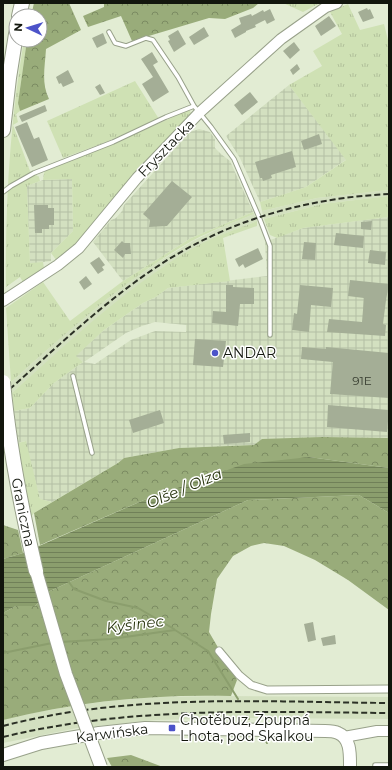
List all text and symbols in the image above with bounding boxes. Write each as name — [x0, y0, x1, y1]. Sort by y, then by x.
north arrow — [8, 8, 48, 48]
text: N — [11, 22, 25, 32]
street label: Frysztacka — [134, 115, 198, 181]
place label: ANDAR — [223, 344, 276, 362]
marker: ANDAR — [210, 348, 220, 358]
house number: 91E — [352, 373, 372, 388]
water label: Olše / Olza — [143, 464, 225, 512]
street label: Graniczna — [7, 476, 39, 549]
water label: Kyšinec — [105, 611, 165, 637]
place label: Chotěbuz, Zpupná Lhota, pod Skalkou — [180, 711, 313, 745]
street label: Karwińska — [75, 720, 149, 746]
marker: Chotěbuz, Zpupná Lhota, pod Skalkou — [167, 723, 177, 733]

